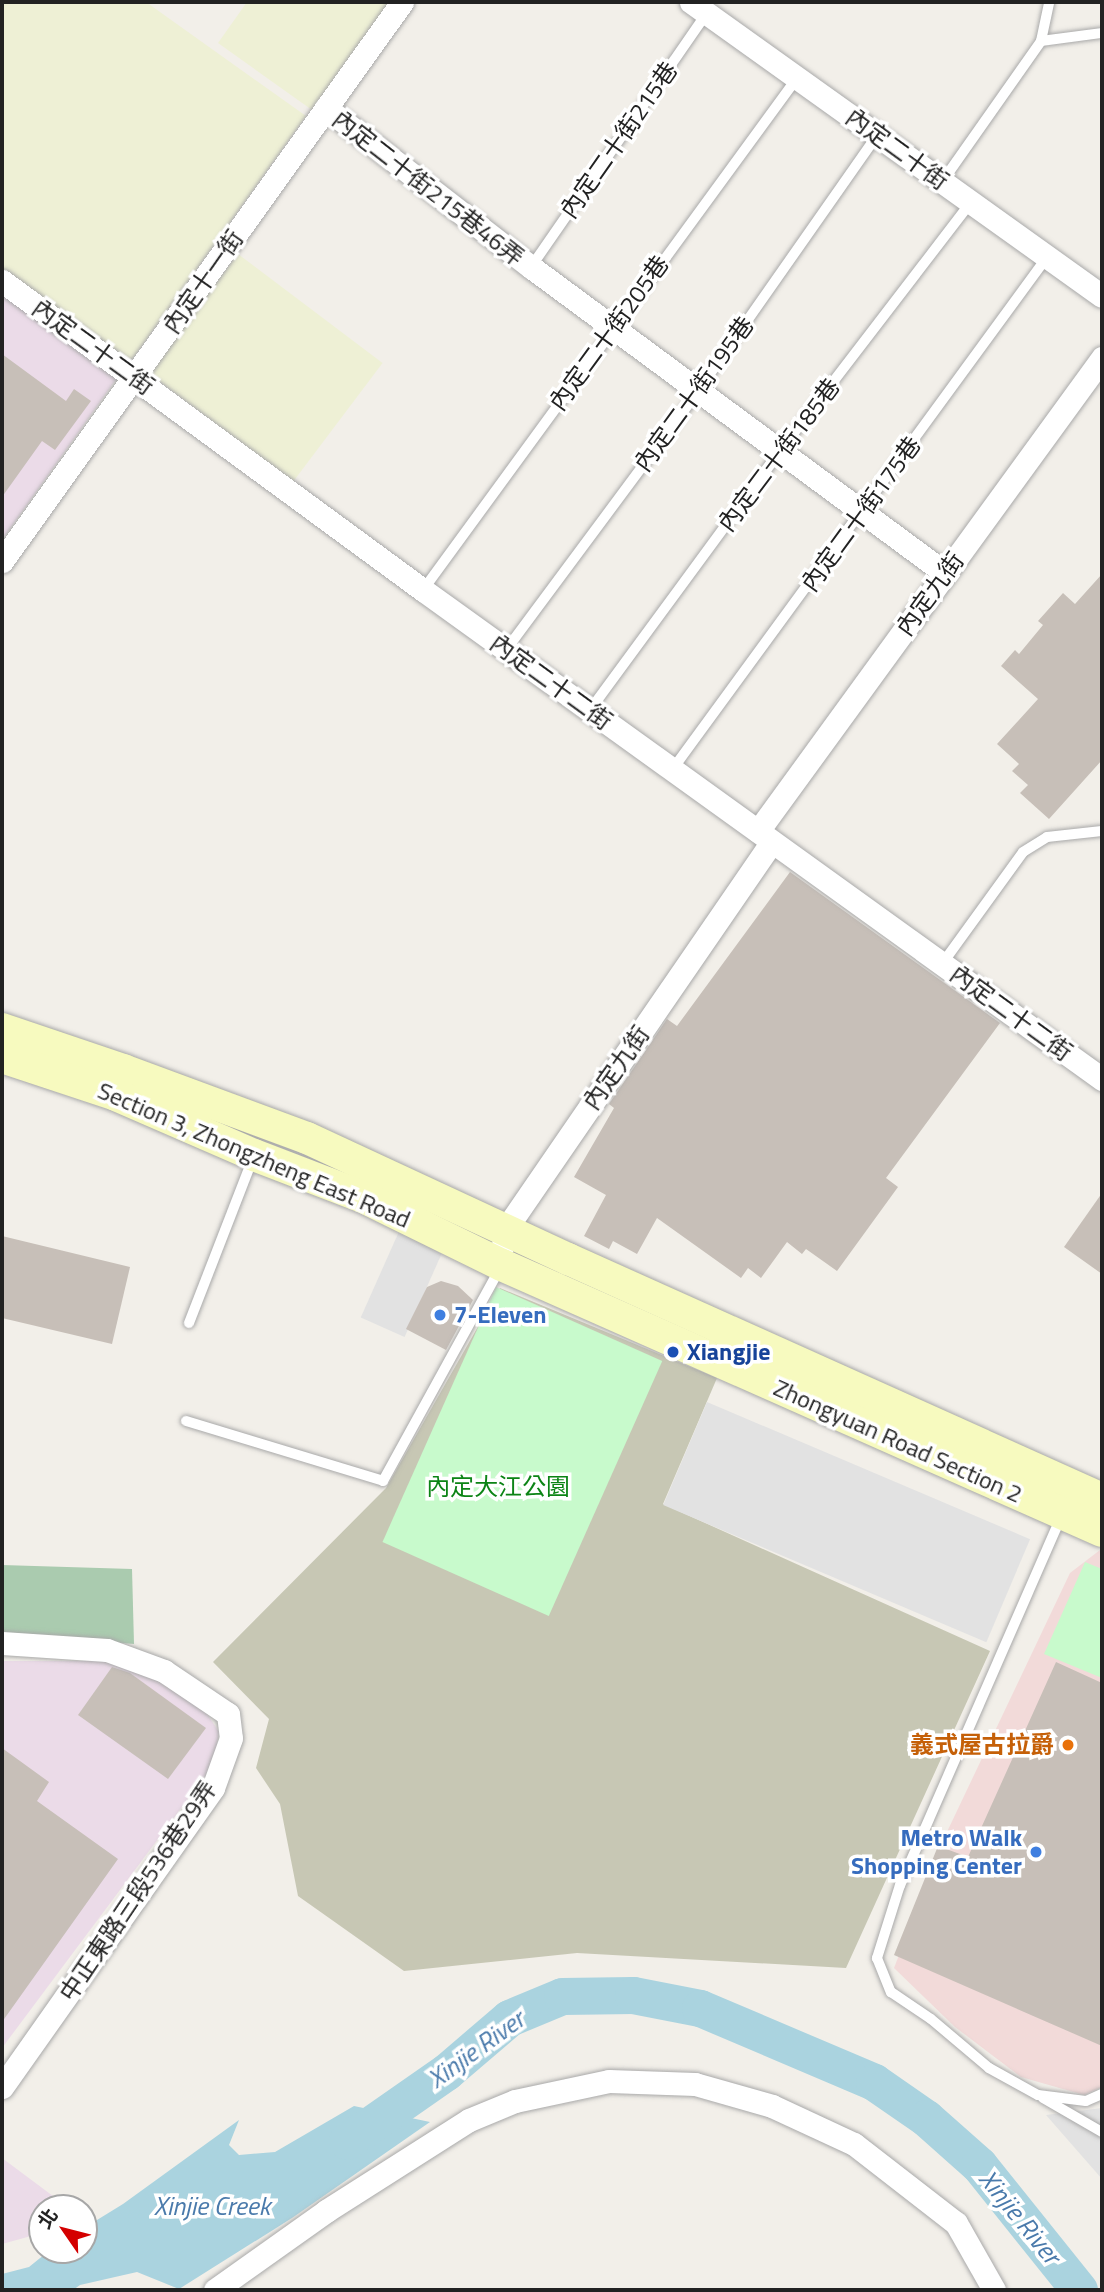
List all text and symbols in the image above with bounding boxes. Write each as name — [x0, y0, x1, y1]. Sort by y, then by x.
street label: 內定二十街215巷 — [554, 56, 684, 224]
street label: 內定二十街 — [840, 102, 954, 196]
street label: 內定二十街215巷46弄 — [326, 104, 530, 272]
street label: 內定十一街 — [157, 225, 249, 339]
street label: 內定二十街205巷 — [543, 250, 675, 416]
street label: 內定二十二街 — [26, 293, 160, 401]
street label: 內定二十街195巷 — [628, 311, 760, 477]
street label: 內定二十街185巷 — [712, 373, 846, 537]
street label: 內定二十街175巷 — [795, 431, 927, 597]
street label: 內定九街 — [890, 547, 970, 641]
street label: 內定二十二街 — [484, 628, 618, 736]
street label: 內定二十二街 — [944, 959, 1078, 1067]
street label: 內定九街 — [577, 1020, 655, 1116]
street label: Section 3, Zhongzheng East Road — [94, 1076, 414, 1234]
place label: 7-Eleven — [454, 1301, 546, 1329]
marker: 7-Eleven — [432, 1307, 448, 1323]
place label: Xiangjie — [687, 1338, 770, 1366]
marker: Xiangjie — [665, 1344, 681, 1360]
street label: Zhongyuan Road Section 2 — [769, 1373, 1027, 1509]
park label: 內定大江公園 — [426, 1473, 570, 1501]
place label: 義式屋古拉爵 — [910, 1731, 1054, 1759]
marker: 義式屋古拉爵 — [1060, 1737, 1076, 1753]
street label: 中正東路三段536巷29弄 — [54, 1776, 222, 2006]
place label: Metro Walk Shopping Center — [851, 1824, 1022, 1880]
marker: Metro Walk Shopping Center — [1028, 1844, 1044, 1860]
water label: Xinjie River — [422, 2004, 530, 2094]
water label: Xinjie River — [973, 2164, 1067, 2270]
water label: Xinjie Creek — [154, 2190, 270, 2222]
north arrow — [28, 2194, 98, 2264]
text: 北 — [30, 2202, 64, 2234]

